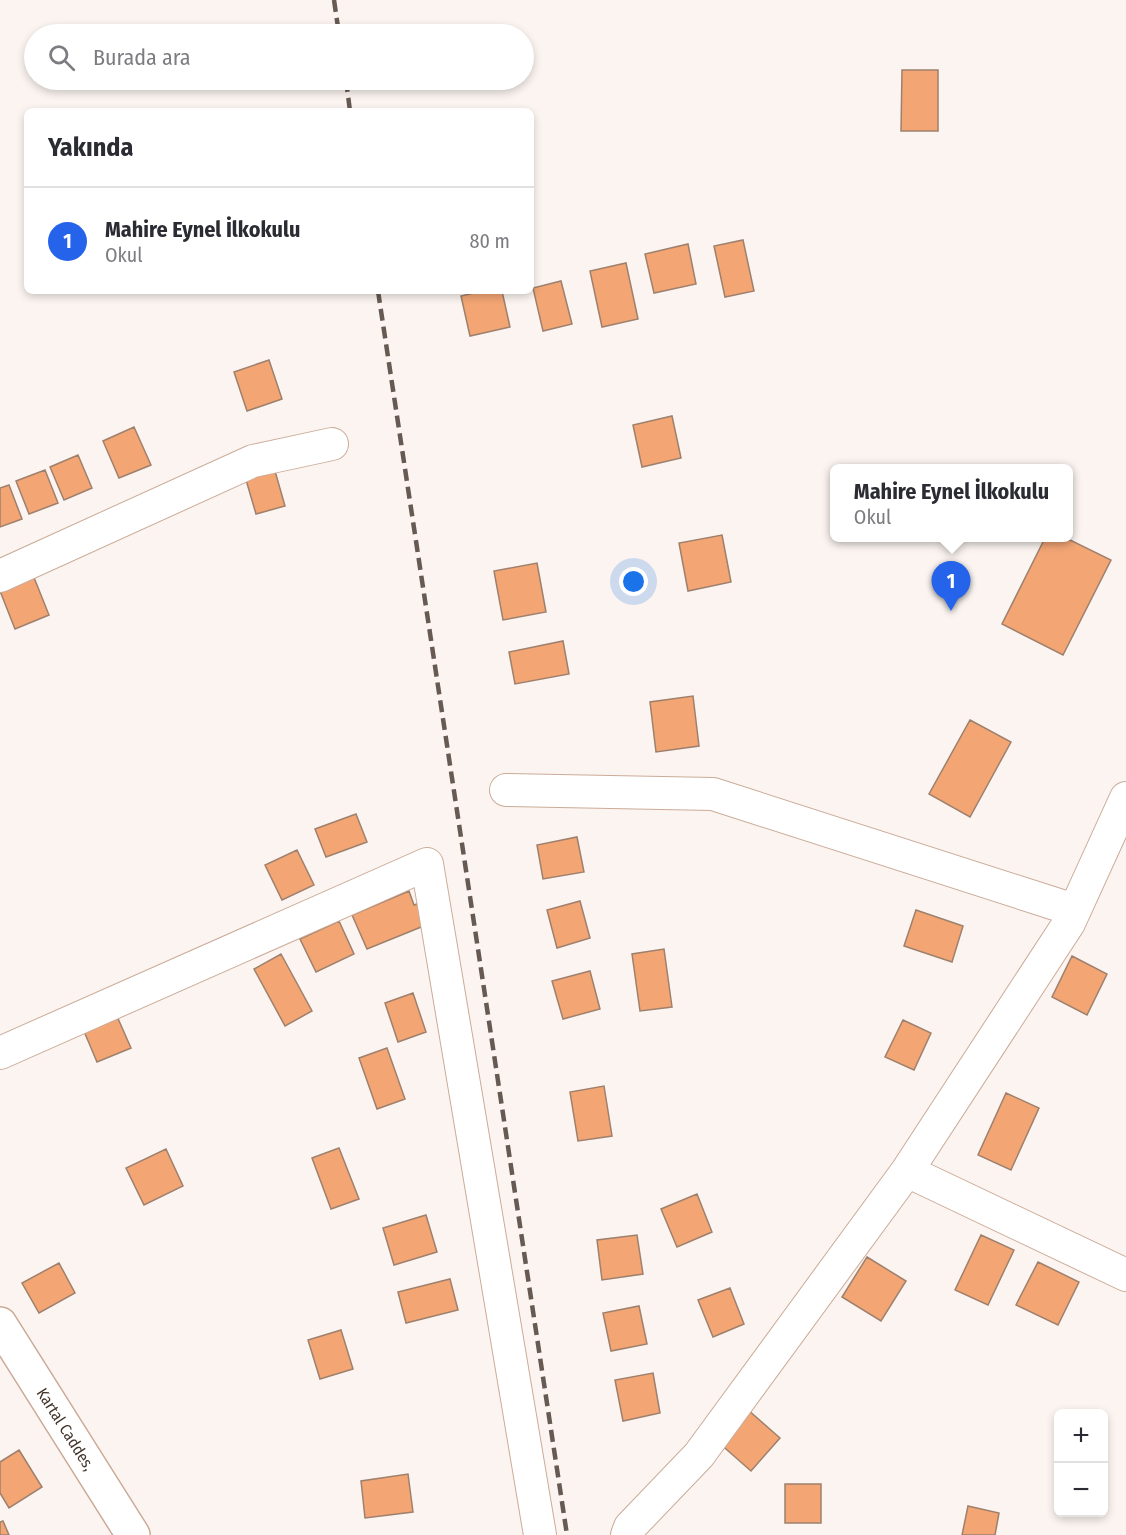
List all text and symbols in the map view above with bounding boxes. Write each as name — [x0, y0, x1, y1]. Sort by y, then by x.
search box — [24, 24, 534, 90]
icon: search — [45, 41, 78, 74]
text: Burada ara — [93, 44, 191, 71]
text: Yakında — [48, 132, 133, 163]
text: Mahire Eynel İlkokulu — [105, 216, 300, 243]
text: 1 — [63, 229, 72, 253]
text: 80 m — [470, 229, 510, 253]
text: Okul — [105, 243, 142, 267]
popup — [830, 464, 1073, 542]
text: Mahire Eynel İlkokulu — [854, 478, 1049, 505]
text: Okul — [854, 505, 891, 529]
pin: 1 — [932, 562, 970, 611]
your location — [619, 567, 648, 596]
street label: Kartal Caddes, — [33, 1384, 99, 1474]
map controls — [1054, 1409, 1108, 1517]
button: + — [1054, 1409, 1108, 1463]
button: − — [1054, 1463, 1108, 1517]

